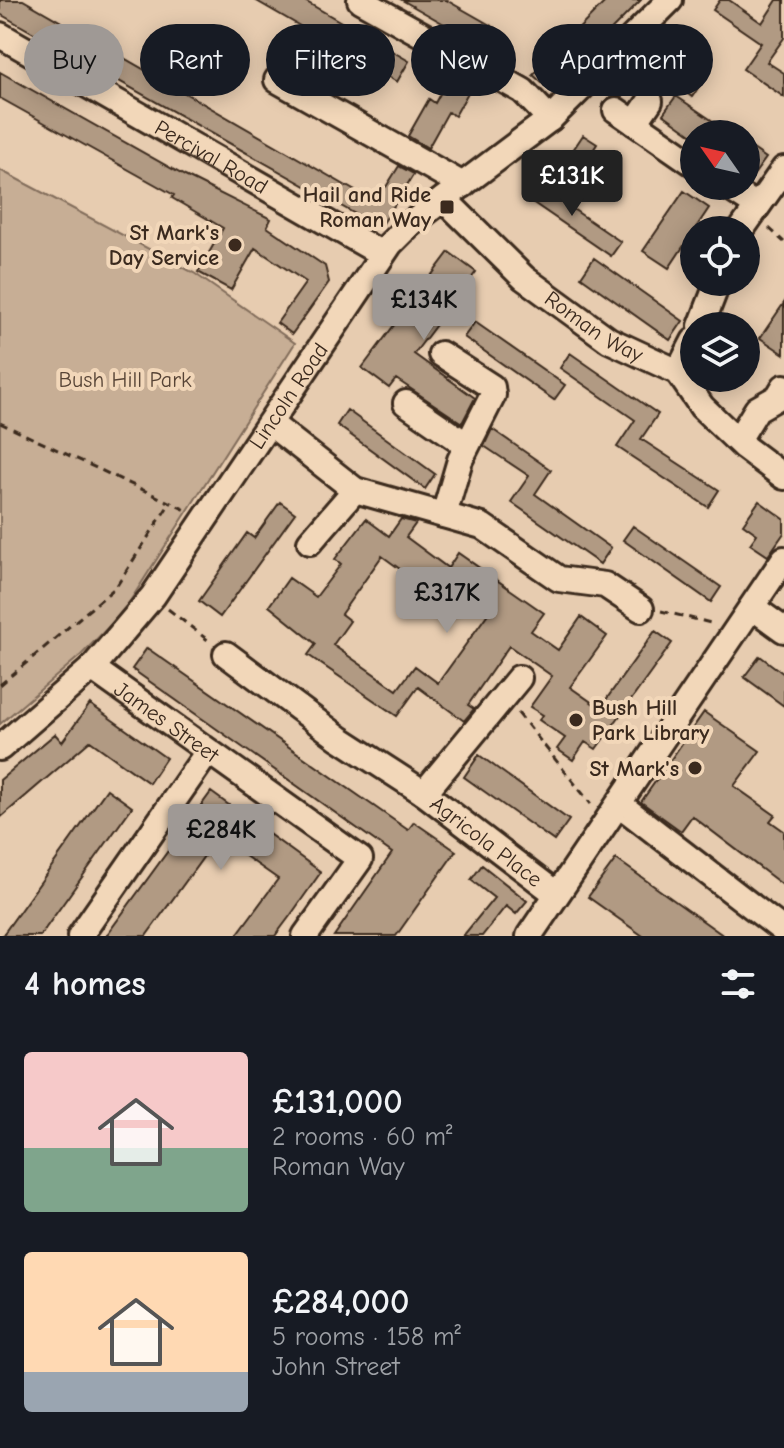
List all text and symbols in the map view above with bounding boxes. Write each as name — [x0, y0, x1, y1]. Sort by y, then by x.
chip: Buy — [24, 24, 124, 96]
chip: Rent — [140, 24, 250, 96]
chip: Filters — [266, 24, 395, 96]
chip: New — [411, 24, 516, 96]
chip: Apartment — [532, 24, 713, 96]
street label: Percival Road — [150, 115, 272, 200]
north arrow — [680, 120, 760, 200]
map controls — [680, 120, 760, 392]
pin: £131K — [516, 150, 628, 218]
text: £131K — [539, 161, 605, 191]
place label: Hail and Ride Roman Way — [303, 182, 432, 233]
marker: Hail and Ride Roman Way — [438, 198, 456, 216]
button: locate — [680, 216, 760, 296]
place label: St Mark's Day Service — [109, 220, 219, 271]
marker: St Mark's Day Service — [226, 236, 244, 254]
pin: £134K — [368, 274, 480, 342]
text: £134K — [391, 285, 457, 315]
street label: Roman Way — [539, 286, 647, 368]
button: layers — [680, 312, 760, 392]
street label: Lincoln Road — [244, 338, 334, 454]
park label: Bush Hill Park — [58, 367, 192, 393]
pin: £317K — [391, 567, 503, 635]
text: £317K — [414, 578, 480, 608]
street label: James Street — [109, 676, 224, 769]
place label: Bush Hill Park Library — [592, 695, 710, 746]
marker: Bush Hill Park Library — [567, 711, 585, 729]
place label: St Mark's — [590, 756, 679, 782]
marker: St Mark's — [686, 759, 704, 777]
street label: Agricola Place — [425, 791, 547, 893]
pin: £284K — [165, 804, 277, 872]
text: £284K — [186, 815, 256, 845]
icon: filters — [716, 962, 760, 1006]
text: 4 homes — [24, 964, 146, 1004]
text: £131,000 — [272, 1082, 403, 1122]
icon: home — [88, 1084, 184, 1180]
text: 2 rooms · 60 m² — [272, 1122, 453, 1152]
text: Roman Way — [272, 1152, 405, 1182]
text: £284,000 — [272, 1282, 410, 1322]
icon: home — [88, 1284, 184, 1380]
text: 5 rooms · 158 m² — [272, 1322, 461, 1352]
text: John Street — [272, 1352, 400, 1382]

